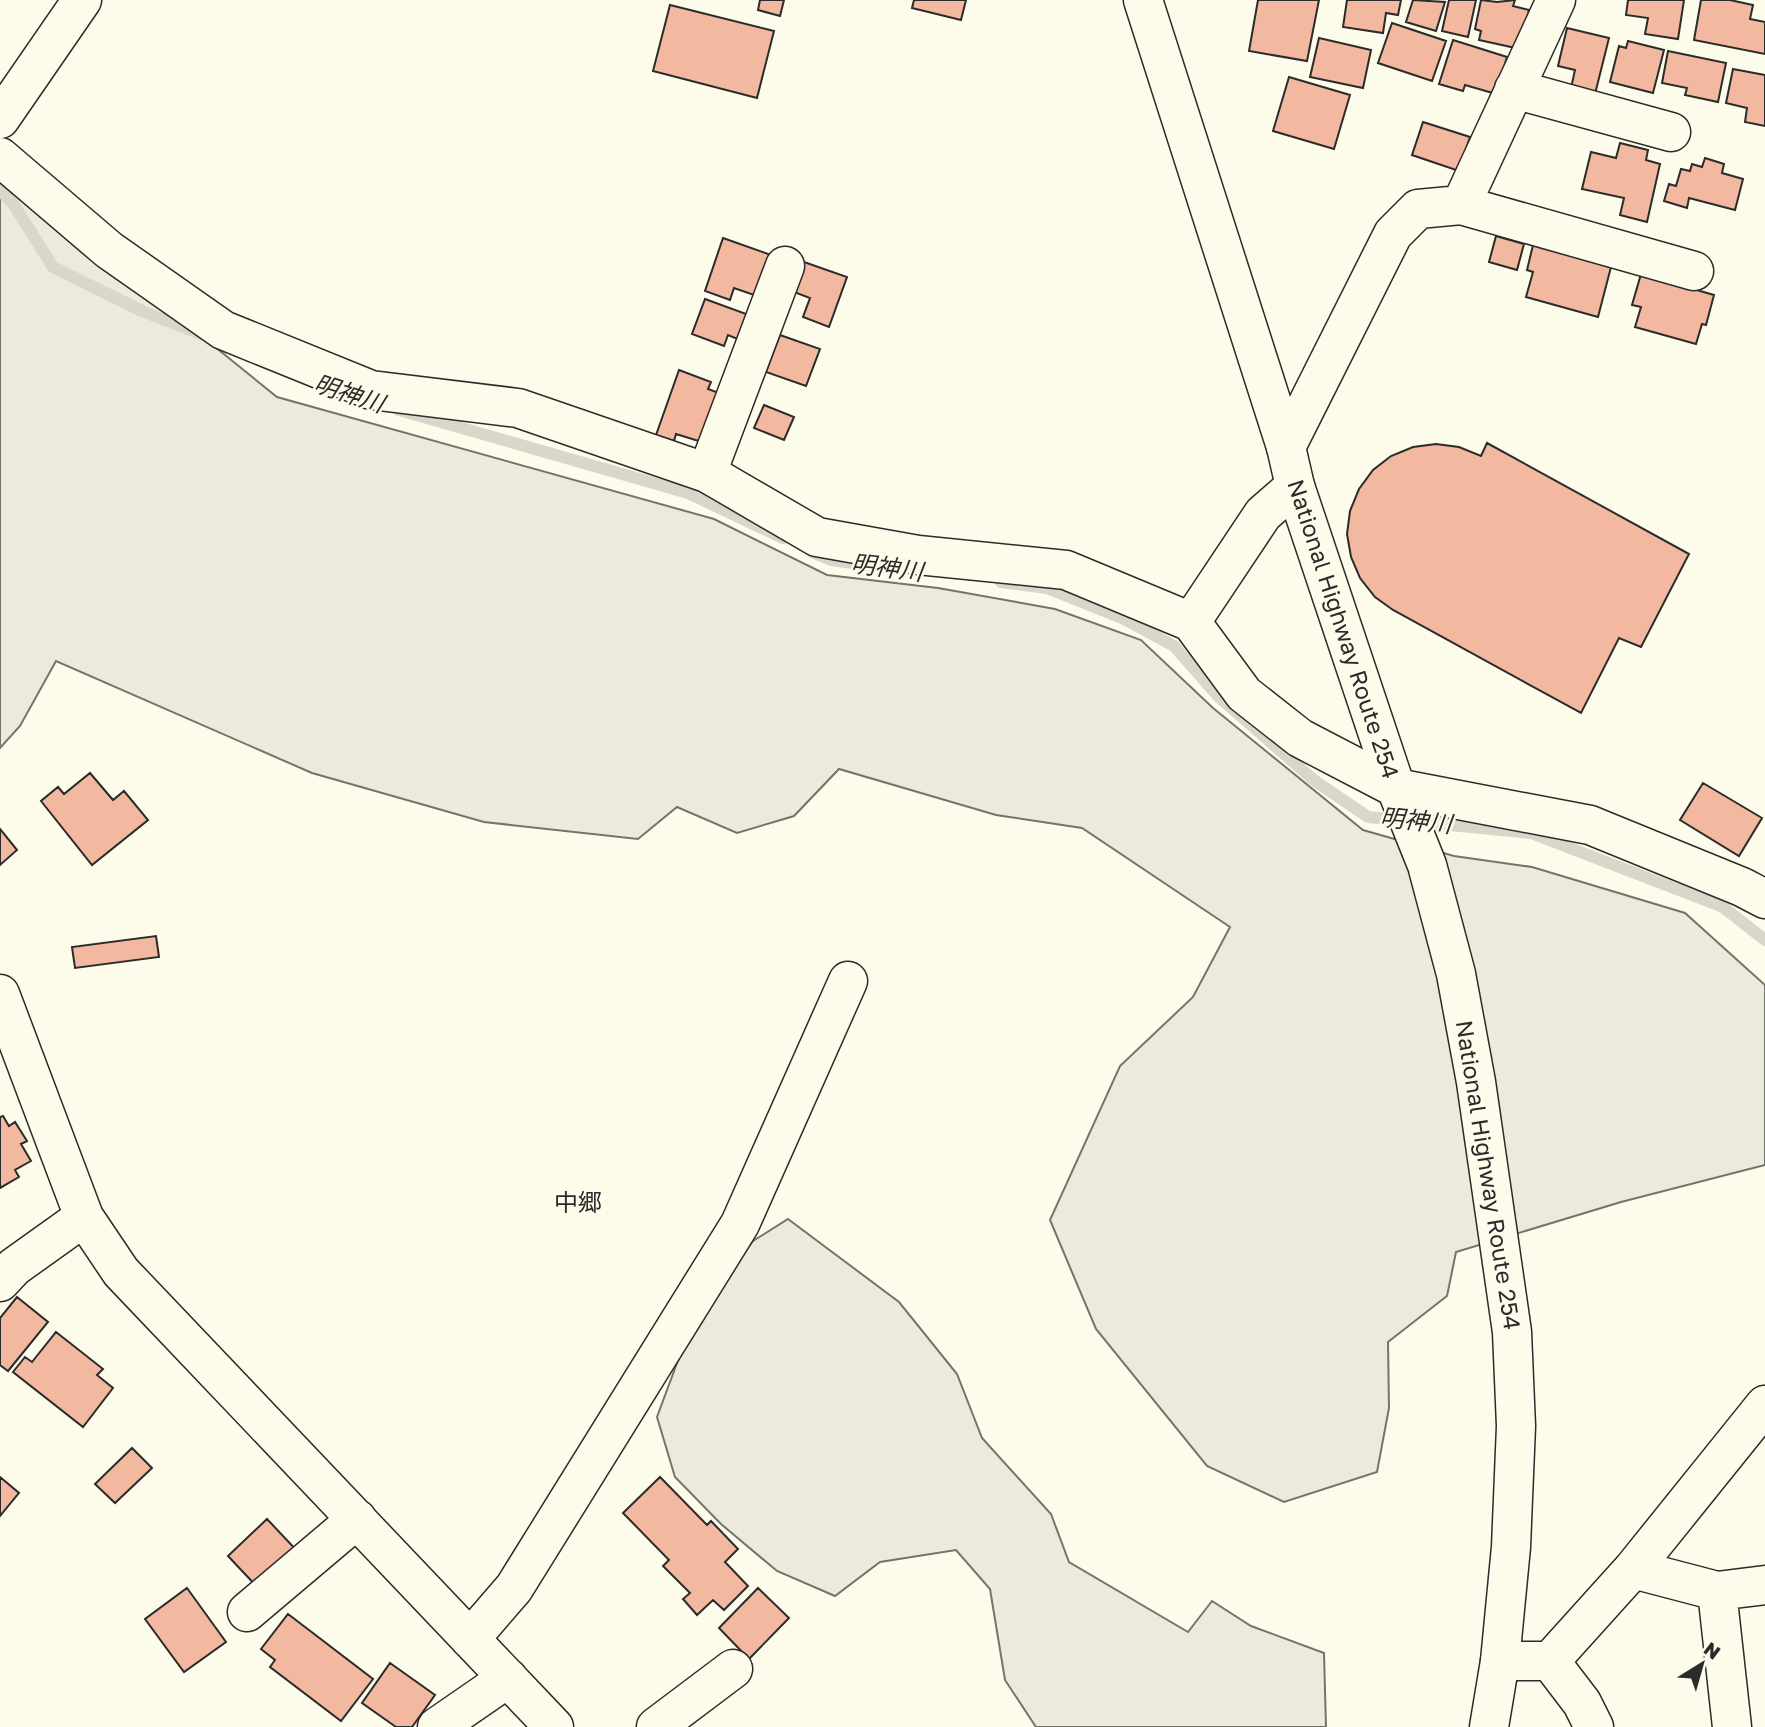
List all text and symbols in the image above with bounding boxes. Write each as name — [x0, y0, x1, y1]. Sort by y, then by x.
water label: 明神川 — [311, 368, 391, 418]
street label: National Highway Route 254 — [1282, 476, 1406, 782]
water label: 明神川 — [850, 548, 928, 586]
water label: 明神川 — [1379, 801, 1456, 838]
street label: National Highway Route 254 — [1451, 1018, 1527, 1332]
district label: 中郷 — [554, 1187, 602, 1216]
north arrow — [1667, 1629, 1737, 1699]
text: N — [1700, 1636, 1725, 1664]

